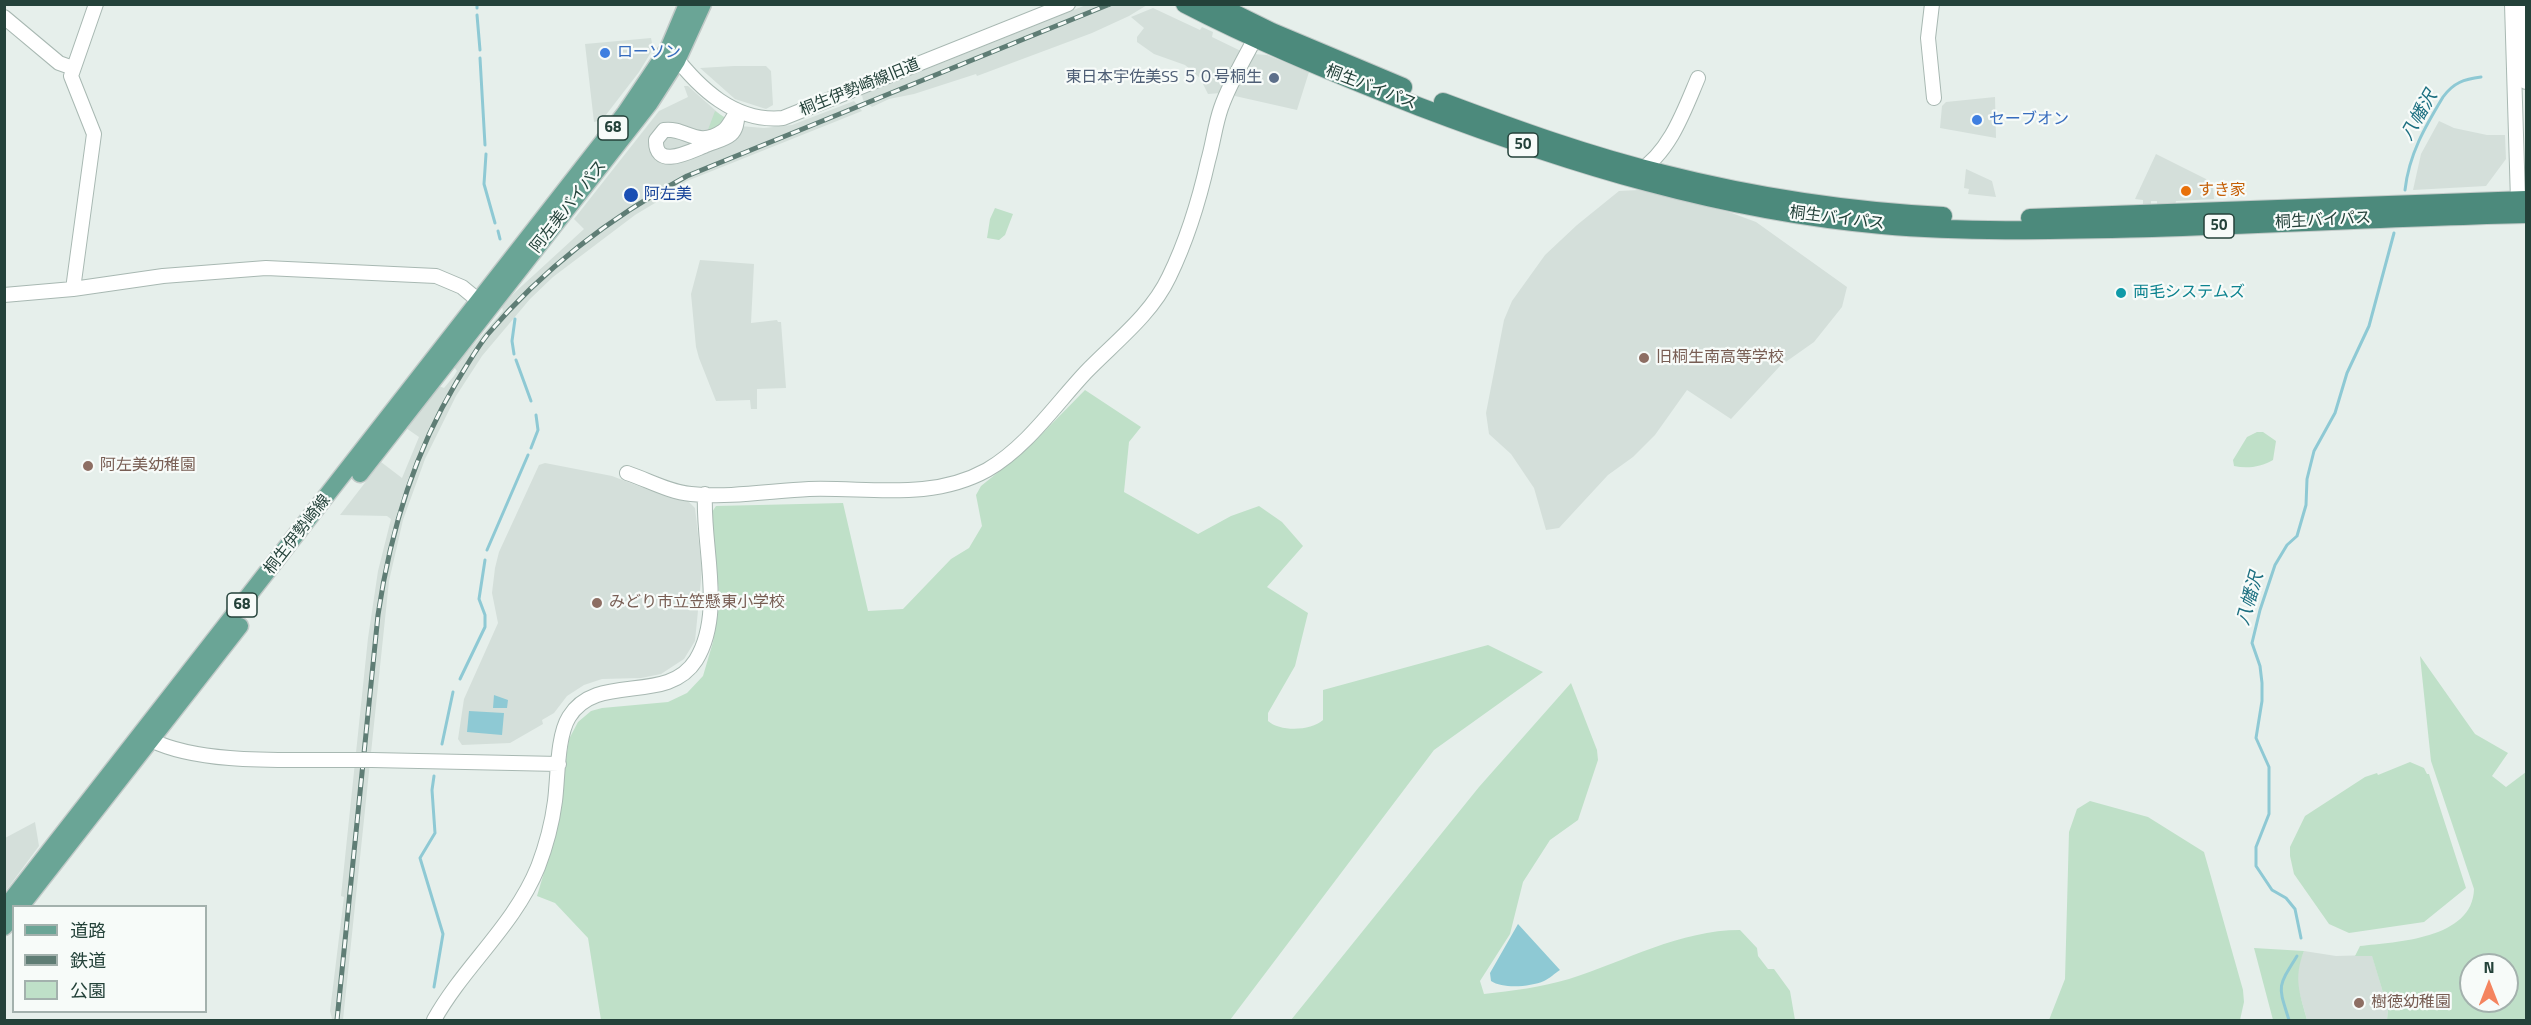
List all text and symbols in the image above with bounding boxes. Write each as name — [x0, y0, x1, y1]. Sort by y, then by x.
place label: ローソン — [617, 43, 681, 63]
marker: ローソン — [598, 46, 612, 60]
street label: 桐生伊勢崎線旧道 — [797, 55, 923, 121]
street label: 桐生バイパス — [1323, 62, 1419, 114]
place label: 東日本宇佐美SS ５０号桐生 — [1065, 68, 1262, 88]
marker: 東日本宇佐美SS ５０号桐生 — [1267, 71, 1281, 85]
water label: 八幡沢 — [2397, 87, 2443, 145]
place label: セーブオン — [1989, 110, 2069, 130]
marker: セーブオン — [1970, 113, 1984, 127]
road number: 68 — [598, 116, 628, 140]
road number: 50 — [1508, 133, 1538, 157]
street label: 阿左美バイパス — [527, 157, 611, 257]
place label: すき家 — [2198, 181, 2246, 201]
marker: すき家 — [2179, 184, 2193, 198]
place label: 阿左美 — [644, 185, 692, 205]
marker: 阿左美 — [622, 186, 640, 204]
street label: 桐生バイパス — [1788, 204, 1886, 234]
street label: 桐生バイパス — [2275, 209, 2371, 233]
road number: 50 — [2204, 214, 2234, 238]
place label: 両毛システムズ — [2133, 283, 2245, 303]
marker: 両毛システムズ — [2114, 286, 2128, 300]
place label: 旧桐生南高等学校 — [1656, 348, 1784, 368]
marker: 旧桐生南高等学校 — [1637, 351, 1651, 365]
place label: 阿左美幼稚園 — [100, 456, 196, 476]
marker: 阿左美幼稚園 — [81, 459, 95, 473]
street label: 桐生伊勢崎線 — [261, 491, 335, 579]
water label: 八幡沢 — [2233, 570, 2269, 628]
road number: 68 — [227, 593, 257, 617]
place label: みどり市立笠懸東小学校 — [609, 593, 785, 613]
marker: みどり市立笠懸東小学校 — [590, 596, 604, 610]
legend — [12, 905, 207, 1013]
text: 道路 — [70, 917, 106, 944]
text: 鉄道 — [70, 947, 106, 974]
north arrow — [2459, 953, 2519, 1013]
text: N — [2483, 955, 2495, 979]
text: 公園 — [70, 977, 106, 1004]
place label: 樹徳幼稚園 — [2371, 993, 2451, 1013]
marker: 樹徳幼稚園 — [2352, 996, 2366, 1010]

